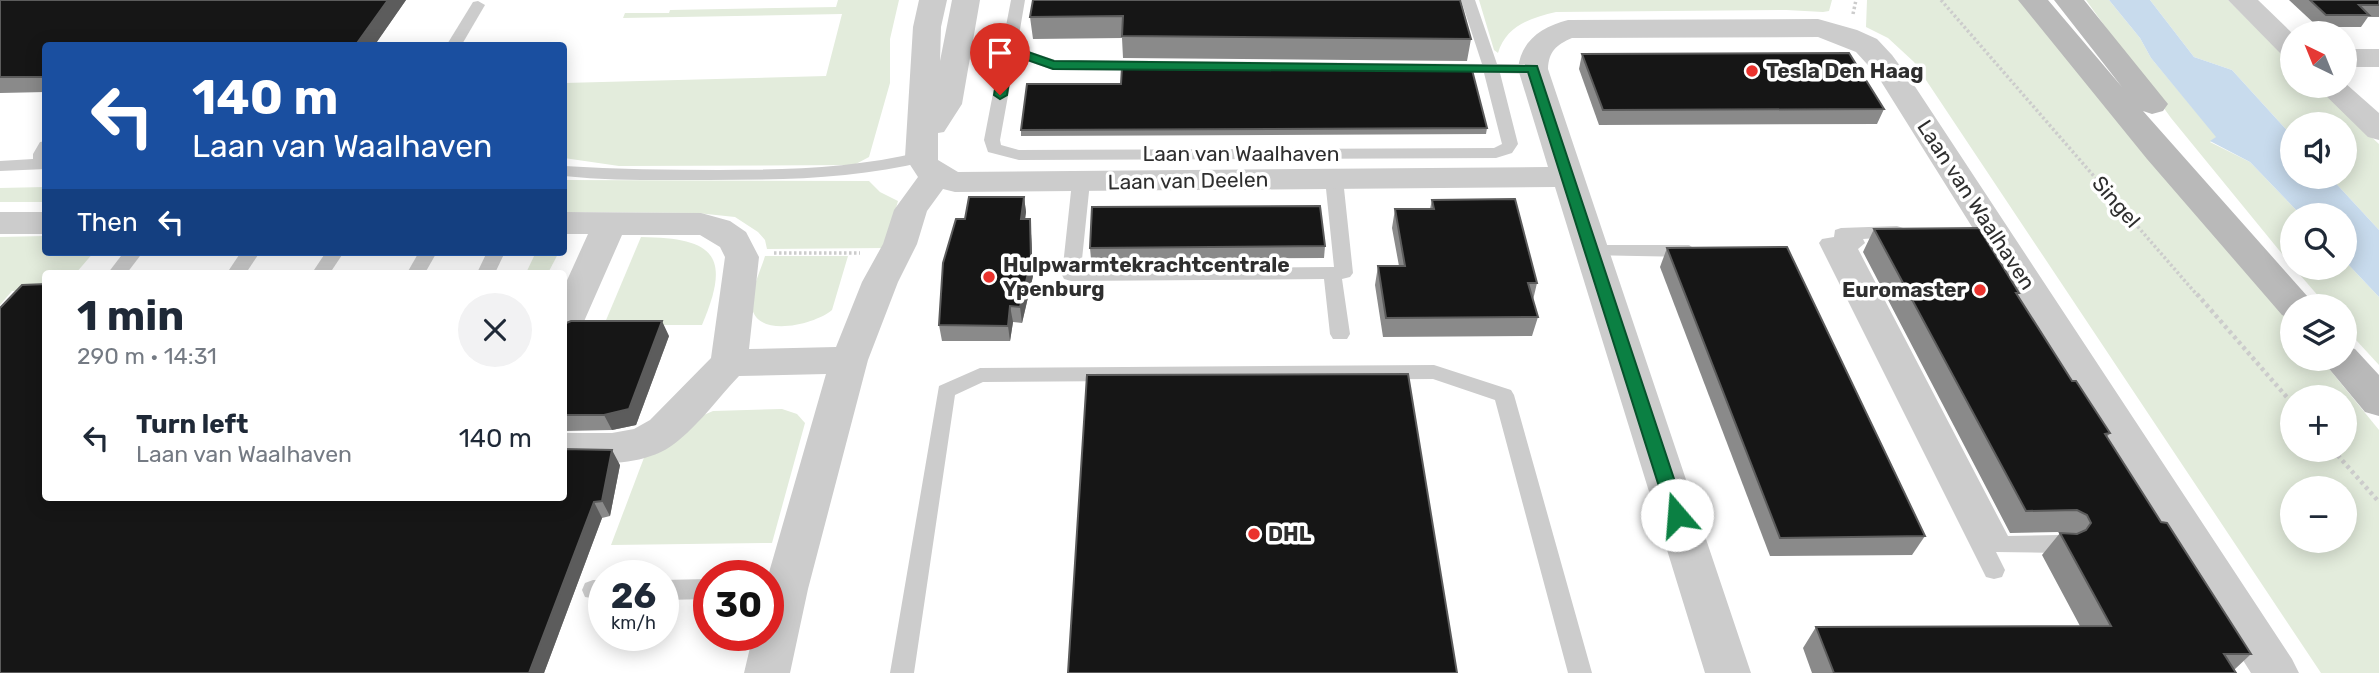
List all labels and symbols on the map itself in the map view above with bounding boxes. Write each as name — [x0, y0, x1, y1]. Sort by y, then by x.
north arrow — [2280, 21, 2357, 98]
pin — [970, 23, 1030, 95]
place label: Tesla Den Haag — [1766, 58, 1924, 83]
marker: Tesla Den Haag — [1744, 63, 1760, 79]
street label: Laan van Waalhaven — [1912, 115, 2041, 294]
street label: Laan van Waalhaven — [1142, 141, 1340, 166]
street label: Laan van Deelen — [1107, 167, 1268, 194]
street label: Singel — [2087, 171, 2146, 233]
place label: Hulpwarmtekrachtcentrale Ypenburg — [1003, 252, 1290, 301]
marker: Hulpwarmtekrachtcentrale Ypenburg — [981, 269, 997, 285]
place label: Euromaster — [1842, 277, 1966, 302]
marker: Euromaster — [1972, 282, 1988, 298]
position arrow — [1640, 478, 1714, 552]
place label: DHL — [1268, 521, 1312, 546]
marker: DHL — [1246, 526, 1262, 542]
speed limit sign: 30 — [693, 560, 784, 651]

